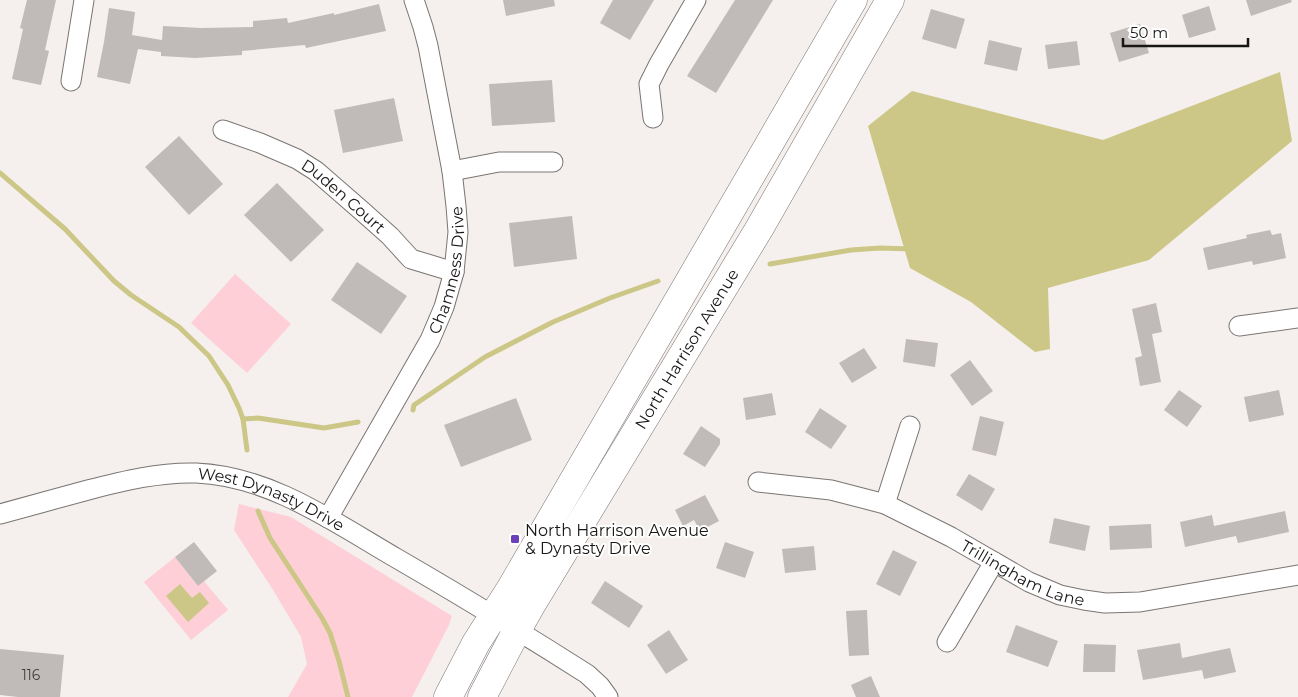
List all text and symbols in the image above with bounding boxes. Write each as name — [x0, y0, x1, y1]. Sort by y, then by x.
scale bar — [1123, 15, 1248, 47]
text: 50 m — [1130, 23, 1168, 42]
street label: Duden Court — [298, 155, 390, 237]
street label: Chamness Drive — [424, 206, 468, 337]
street label: North Harrison Avenue — [631, 265, 742, 432]
street label: West Dynasty Drive — [197, 463, 348, 535]
place label: North Harrison Avenue & Dynasty Drive — [525, 521, 709, 558]
marker: North Harrison Avenue & Dynasty Drive — [509, 533, 521, 545]
street label: Trillingham Lane — [958, 535, 1086, 609]
house number: 116 — [22, 666, 41, 684]

